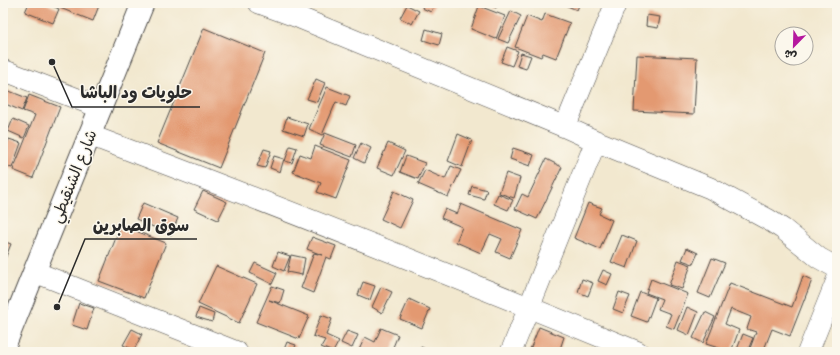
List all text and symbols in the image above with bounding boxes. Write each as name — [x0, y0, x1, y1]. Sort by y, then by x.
north arrow — [774, 26, 814, 66]
text: ش — [782, 44, 800, 63]
callout: حلويات ود الباشا — [72, 78, 200, 107]
text: حلويات ود الباشا — [80, 83, 192, 107]
street label: شارع الشنقيطي — [46, 127, 105, 227]
callout: سوق الصابرين — [85, 210, 197, 239]
text: سوق الصابرين — [93, 216, 189, 240]

